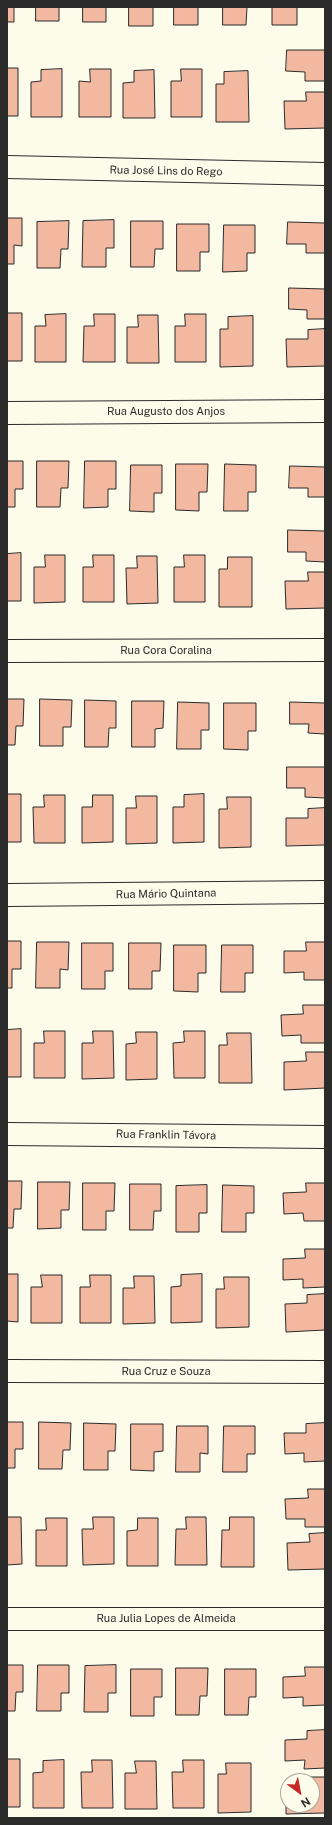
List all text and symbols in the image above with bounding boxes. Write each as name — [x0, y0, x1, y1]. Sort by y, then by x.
street label: Rua José Lins do Rego — [109, 163, 223, 179]
street label: Rua Augusto dos Anjos — [107, 405, 225, 419]
street label: Rua Cora Coralina — [120, 644, 212, 658]
street label: Rua Mário Quintana — [116, 887, 216, 901]
street label: Rua Franklin Távora — [116, 1128, 216, 1142]
street label: Rua Cruz e Souza — [122, 1365, 210, 1379]
street label: Rua Julia Lopes de Almeida — [97, 1612, 235, 1626]
north arrow — [280, 1773, 320, 1813]
text: N — [299, 1795, 313, 1810]

